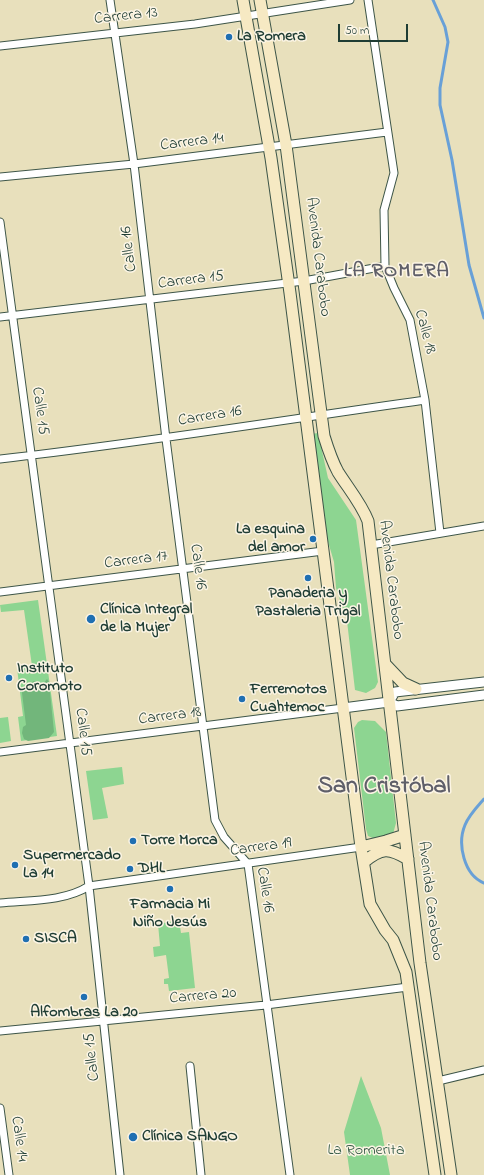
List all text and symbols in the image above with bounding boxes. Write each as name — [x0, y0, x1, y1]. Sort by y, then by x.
street label: Carrera 13 — [93, 4, 159, 30]
scale bar — [340, 16, 410, 42]
text: 50 m — [345, 22, 369, 40]
place label: La Romera — [237, 27, 306, 47]
marker: La Romera — [224, 32, 234, 42]
street label: Carrera 14 — [159, 130, 225, 156]
street label: Avenida Carabobo — [300, 196, 334, 318]
street label: Calle 16 — [118, 225, 142, 273]
district label: LA ROMERA — [344, 261, 450, 285]
street label: Carrera 15 — [157, 267, 225, 295]
street label: Calle 18 — [409, 308, 439, 356]
street label: Calle 15 — [26, 386, 52, 436]
street label: Carrera 16 — [177, 402, 243, 432]
street label: Avenida Carabobo — [373, 519, 407, 641]
place label: La esquina del amor — [236, 520, 305, 558]
marker: La esquina del amor — [308, 534, 318, 544]
street label: Calle 16 — [184, 543, 210, 591]
street label: Carrera 17 — [103, 548, 169, 574]
marker: Panaderia y Pastaleria Trigal — [303, 573, 313, 583]
place label: Panaderia y Pastaleria Trigal — [256, 584, 360, 622]
place label: Clínica Integral de la Mujer — [100, 600, 193, 638]
marker: Clínica Integral de la Mujer — [85, 613, 97, 625]
place label: Instituto Coromoto — [17, 659, 82, 697]
marker: Instituto Coromoto — [4, 673, 14, 683]
place label: Ferremotos Cuahtemoc — [250, 680, 327, 718]
marker: Ferremotos Cuahtemoc — [237, 694, 247, 704]
street label: Carrera 18 — [137, 704, 203, 730]
street label: Calle 15 — [70, 707, 94, 757]
district label: San Cristóbal — [318, 774, 450, 802]
place label: Torre Morca — [141, 831, 218, 851]
street label: Carrera 19 — [229, 834, 293, 862]
marker: Torre Morca — [128, 836, 138, 846]
street label: Avenida Carabobo — [412, 840, 446, 962]
place label: Supermercado La 14 — [23, 846, 121, 884]
place label: DHL — [138, 859, 165, 879]
marker: Supermercado La 14 — [10, 860, 20, 870]
marker: DHL — [125, 864, 135, 874]
street label: Calle 16 — [251, 866, 277, 914]
marker: Farmacia Mi Niño Jesús — [165, 884, 175, 894]
place label: Farmacia Mi Niño Jesús — [130, 895, 210, 933]
place label: SISCA — [34, 929, 77, 949]
marker: SISCA — [21, 934, 31, 944]
street label: Carrera 20 — [169, 985, 237, 1009]
marker: Alfombras La 20 — [79, 992, 89, 1002]
place label: Alfombras La 20 — [30, 1003, 138, 1023]
street label: Calle 15 — [81, 1032, 105, 1082]
street label: Calle 14 — [5, 1115, 31, 1163]
place label: Clínica SANGO — [142, 1127, 238, 1147]
marker: Clínica SANGO — [127, 1131, 139, 1143]
park label: La Romerita — [327, 1141, 405, 1161]

